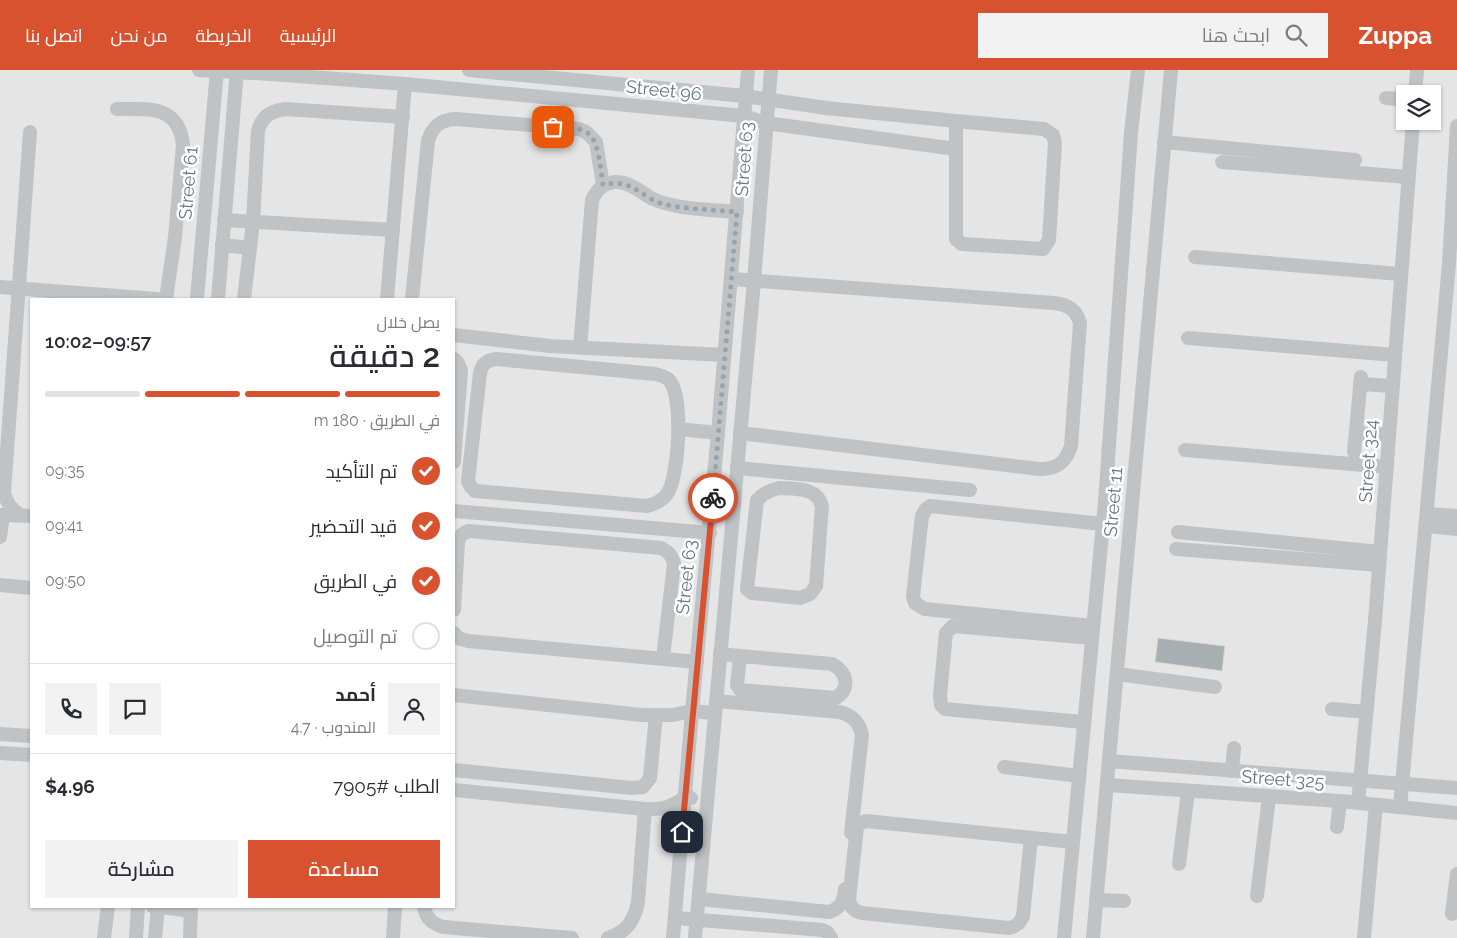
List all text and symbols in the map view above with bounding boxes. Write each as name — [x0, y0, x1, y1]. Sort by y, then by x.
search box — [978, 13, 1328, 58]
icon: search — [1282, 21, 1310, 49]
text: Zuppa — [1358, 21, 1432, 50]
text: ابحث هنا — [1202, 24, 1270, 46]
text: اتصل بنا — [25, 25, 83, 46]
text: من نحن — [111, 25, 168, 46]
text: الخريطة — [196, 25, 252, 46]
text: الرئيسية — [280, 25, 336, 46]
street label: Street 96 — [625, 76, 703, 104]
map controls — [1396, 85, 1441, 130]
button: layers — [1396, 85, 1441, 130]
pin — [532, 106, 574, 148]
icon: bag — [539, 113, 567, 141]
street label: Street 63 — [731, 121, 757, 197]
street label: Street 61 — [174, 145, 202, 220]
text: يصل خلال — [377, 313, 440, 332]
text: 09:57–10:02 — [45, 330, 151, 352]
text: 2 دقيقة — [329, 337, 440, 374]
text: في الطريق · 180 m — [314, 411, 440, 430]
street label: Street 324 — [1355, 419, 1381, 503]
icon: check — [412, 457, 440, 485]
text: تم التأكيد — [325, 460, 397, 482]
text: 09:35 — [45, 461, 84, 480]
street label: Street 11 — [1099, 466, 1127, 538]
courier — [688, 473, 738, 523]
icon: bike — [699, 484, 727, 512]
icon: check — [412, 512, 440, 540]
text: قيد التحضير — [310, 515, 397, 537]
text: 09:41 — [45, 516, 83, 535]
street label: Street 63 — [672, 539, 700, 615]
icon: check — [412, 567, 440, 595]
text: في الطريق — [314, 570, 397, 592]
text: 09:50 — [45, 571, 86, 590]
text: تم التوصيل — [313, 625, 397, 647]
button: phone — [45, 683, 97, 735]
button: chat — [109, 683, 161, 735]
text: أحمد — [335, 683, 376, 705]
button: person — [388, 683, 440, 735]
text: المندوب · 4.7 — [291, 718, 376, 737]
street label: Street 325 — [1241, 766, 1325, 792]
text: $4.96 — [45, 775, 95, 797]
text: الطلب #7905 — [333, 775, 440, 797]
pin — [661, 811, 703, 853]
icon: home — [668, 818, 696, 846]
button: مشاركة — [45, 840, 238, 898]
button: مساعدة — [248, 840, 440, 898]

